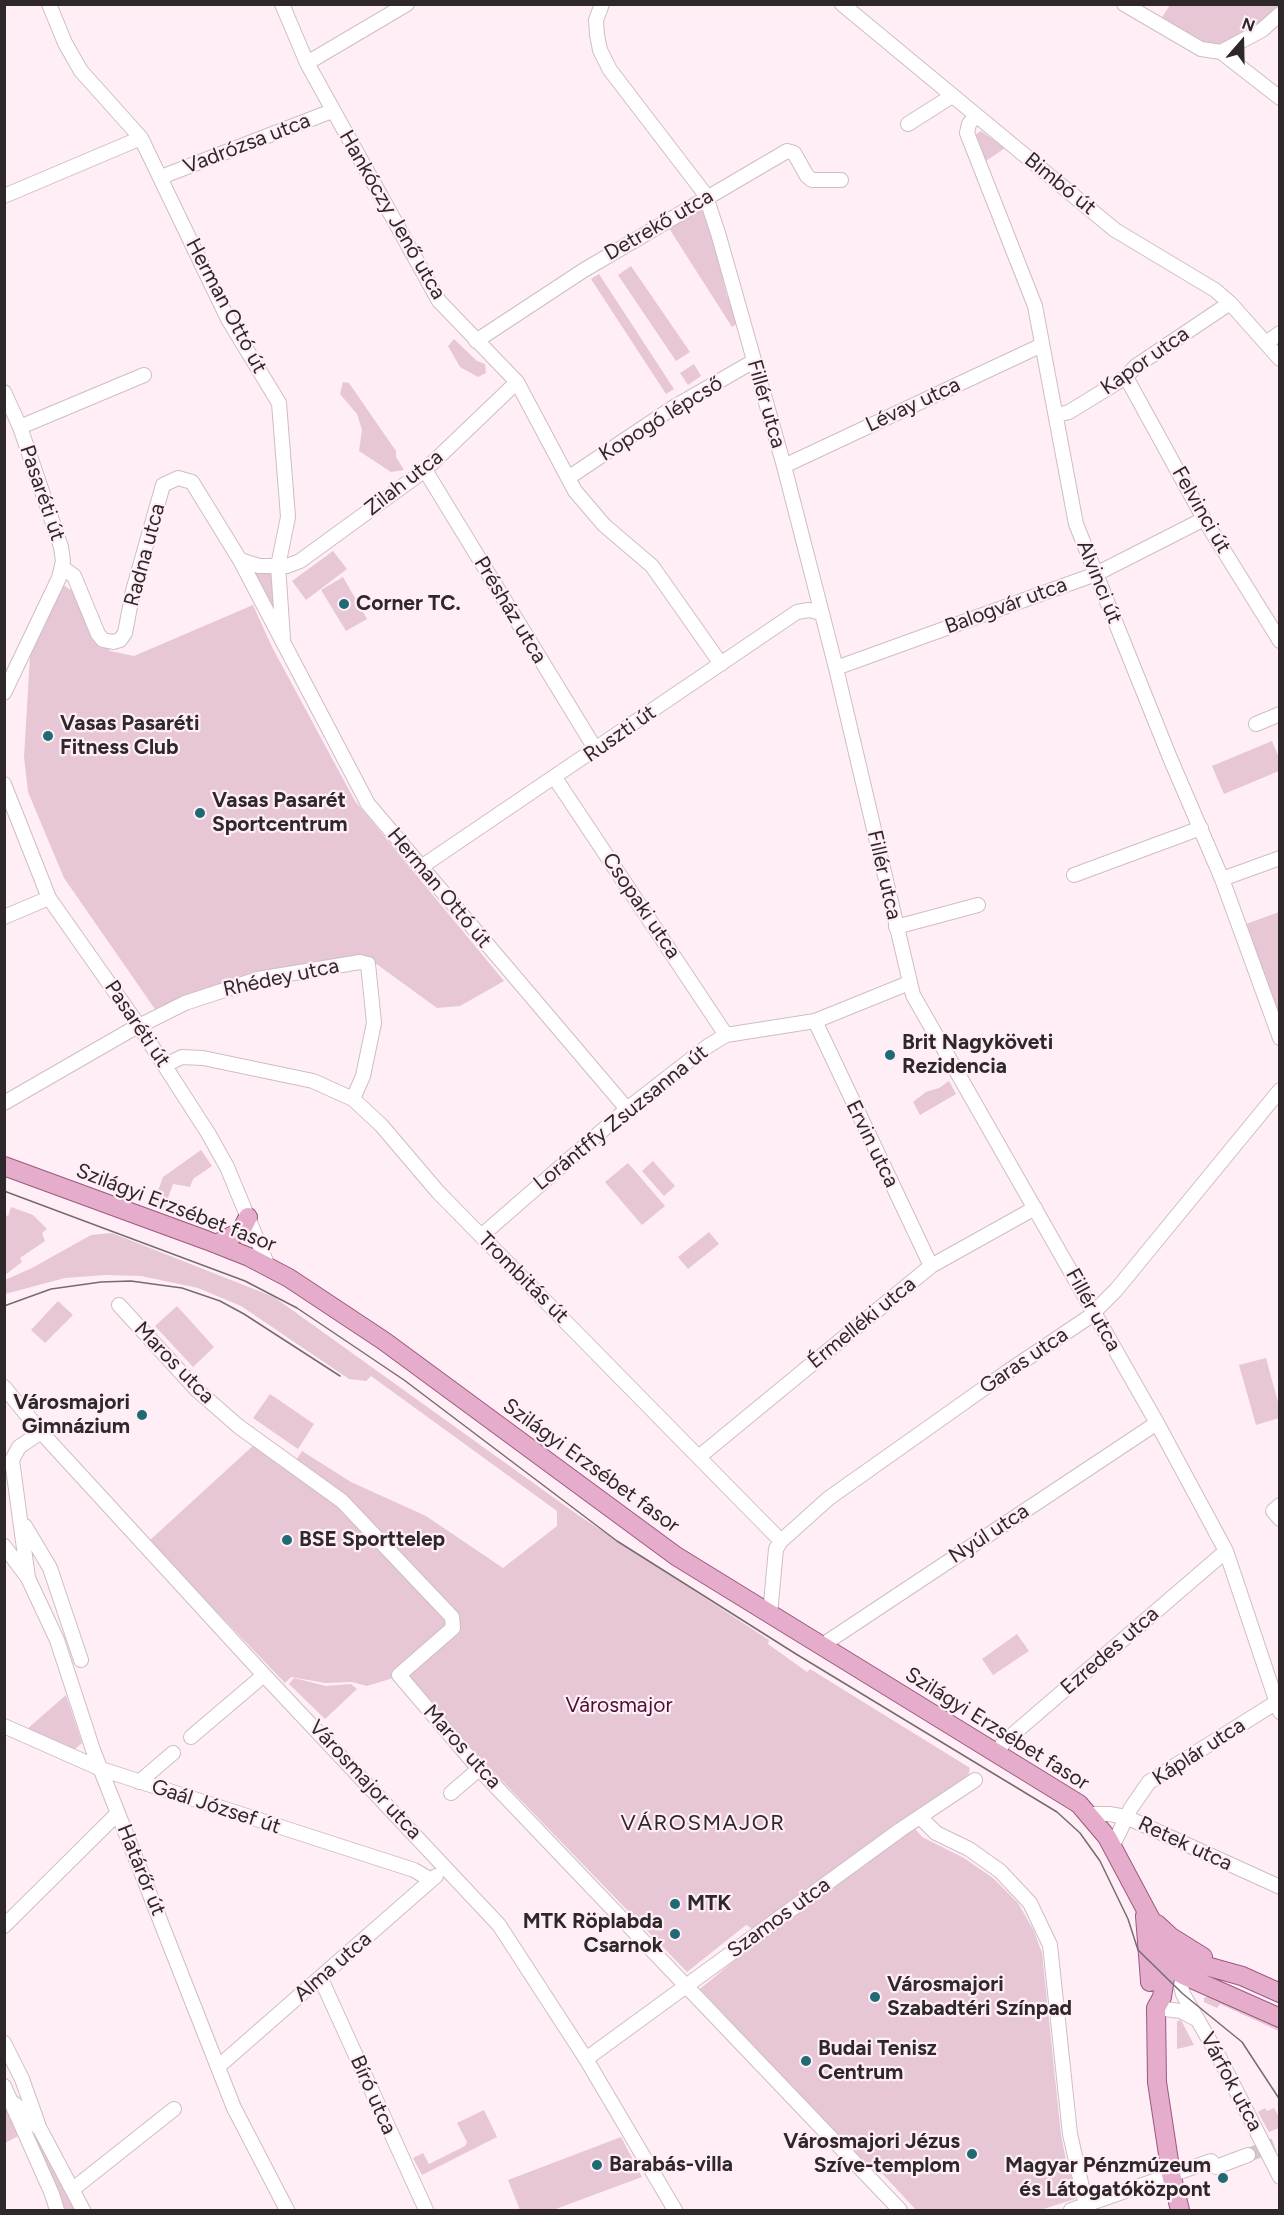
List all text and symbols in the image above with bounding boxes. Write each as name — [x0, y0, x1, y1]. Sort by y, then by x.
north arrow — [1212, 12, 1272, 72]
text: N — [1239, 14, 1257, 36]
street label: Vadrózsa utca — [180, 108, 314, 180]
street label: Hankóczy Jenő utca — [333, 126, 451, 304]
street label: Bimbó út — [1019, 147, 1101, 221]
street label: Detrekő utca — [600, 184, 718, 266]
street label: Herman Ottó út — [180, 234, 272, 378]
street label: Kapor utca — [1096, 321, 1194, 401]
street label: Fillér utca — [741, 357, 791, 451]
street label: Kopogó lépcső — [595, 371, 727, 467]
street label: Lévay utca — [862, 372, 964, 438]
street label: Pasaréti út — [14, 442, 70, 544]
street label: Zilah utca — [360, 445, 448, 521]
street label: Felvinci út — [1166, 462, 1236, 558]
street label: Radna utca — [119, 501, 171, 609]
street label: Alvinci út — [1071, 537, 1127, 627]
street label: Présház utca — [468, 552, 552, 668]
street label: Balogvár utca — [942, 572, 1070, 640]
place label: Corner TC. — [356, 591, 461, 617]
marker: Corner TC. — [337, 597, 351, 611]
street label: Ruszti út — [579, 700, 661, 768]
place label: Vasas Pasaréti Fitness Club — [60, 711, 200, 761]
marker: Vasas Pasaréti Fitness Club — [41, 729, 55, 743]
place label: Vasas Pasarét Sportcentrum — [212, 788, 347, 838]
marker: Vasas Pasarét Sportcentrum — [193, 806, 207, 820]
street label: Herman Ottó út — [381, 823, 497, 953]
street label: Fillér utca — [861, 828, 907, 922]
street label: Csopaki utca — [596, 848, 686, 964]
street label: Rhédey utca — [221, 953, 341, 1003]
street label: Pasaréti út — [99, 976, 175, 1072]
place label: Brit Nagyköveti Rezidencia — [902, 1030, 1053, 1080]
street label: Lorántffy Zsuzsanna út — [529, 1040, 713, 1196]
marker: Brit Nagyköveti Rezidencia — [883, 1048, 897, 1062]
street label: Ervin utca — [840, 1096, 904, 1192]
street label: Szilágyi Erzsébet fasor — [72, 1158, 280, 1258]
street label: Trombitás út — [472, 1227, 574, 1329]
street label: Fillér utca — [1060, 1264, 1126, 1356]
street label: Érmelléki utca — [803, 1272, 921, 1374]
street label: Maros utca — [129, 1317, 219, 1409]
street label: Garas utca — [975, 1322, 1073, 1400]
place label: Városmajori Gimnázium — [13, 1390, 130, 1440]
street label: Szilágyi Erzsébet fasor — [498, 1393, 684, 1539]
marker: Városmajori Gimnázium — [135, 1408, 149, 1422]
street label: Nyúl utca — [944, 1499, 1034, 1569]
place label: BSE Sporttelep — [299, 1527, 445, 1553]
marker: BSE Sporttelep — [280, 1533, 294, 1547]
street label: Ezredes utca — [1056, 1602, 1164, 1700]
street label: Szilágyi Erzsébet fasor — [900, 1662, 1094, 1796]
park label: Városmajor — [566, 1693, 672, 1719]
street label: Maros utca — [418, 1700, 506, 1794]
street label: Káplár utca — [1148, 1713, 1250, 1791]
street label: Városmajor utca — [303, 1715, 427, 1845]
street label: Gaál József út — [148, 1774, 284, 1840]
district label: VÁROSMAJOR — [620, 1811, 786, 1837]
street label: Retek utca — [1134, 1811, 1236, 1877]
street label: Határőr út — [111, 1821, 171, 1919]
street label: Szamos utca — [723, 1872, 835, 1964]
place label: MTK — [687, 1891, 731, 1917]
marker: MTK — [668, 1897, 682, 1911]
place label: MTK Röplabda Csarnok — [523, 1909, 663, 1959]
street label: Alma utca — [289, 1927, 377, 2007]
marker: MTK Röplabda Csarnok — [668, 1927, 682, 1941]
place label: Városmajori Szabadtéri Színpad — [887, 1972, 1072, 2022]
marker: Városmajori Szabadtéri Színpad — [868, 1990, 882, 2004]
street label: Várfok utca — [1194, 2028, 1268, 2136]
place label: Budai Tenisz Centrum — [818, 2036, 937, 2086]
street label: Bíró utca — [344, 2052, 402, 2138]
marker: Budai Tenisz Centrum — [799, 2054, 813, 2068]
place label: Városmajori Jézus Szíve-templom — [783, 2129, 960, 2179]
marker: Városmajori Jézus Szíve-templom — [965, 2147, 979, 2161]
place label: Barabás-villa — [609, 2152, 733, 2178]
place label: Magyar Pénzmúzeum és Látogatóközpont — [1005, 2153, 1211, 2203]
marker: Barabás-villa — [590, 2158, 604, 2172]
marker: Magyar Pénzmúzeum és Látogatóközpont — [1216, 2171, 1230, 2185]

